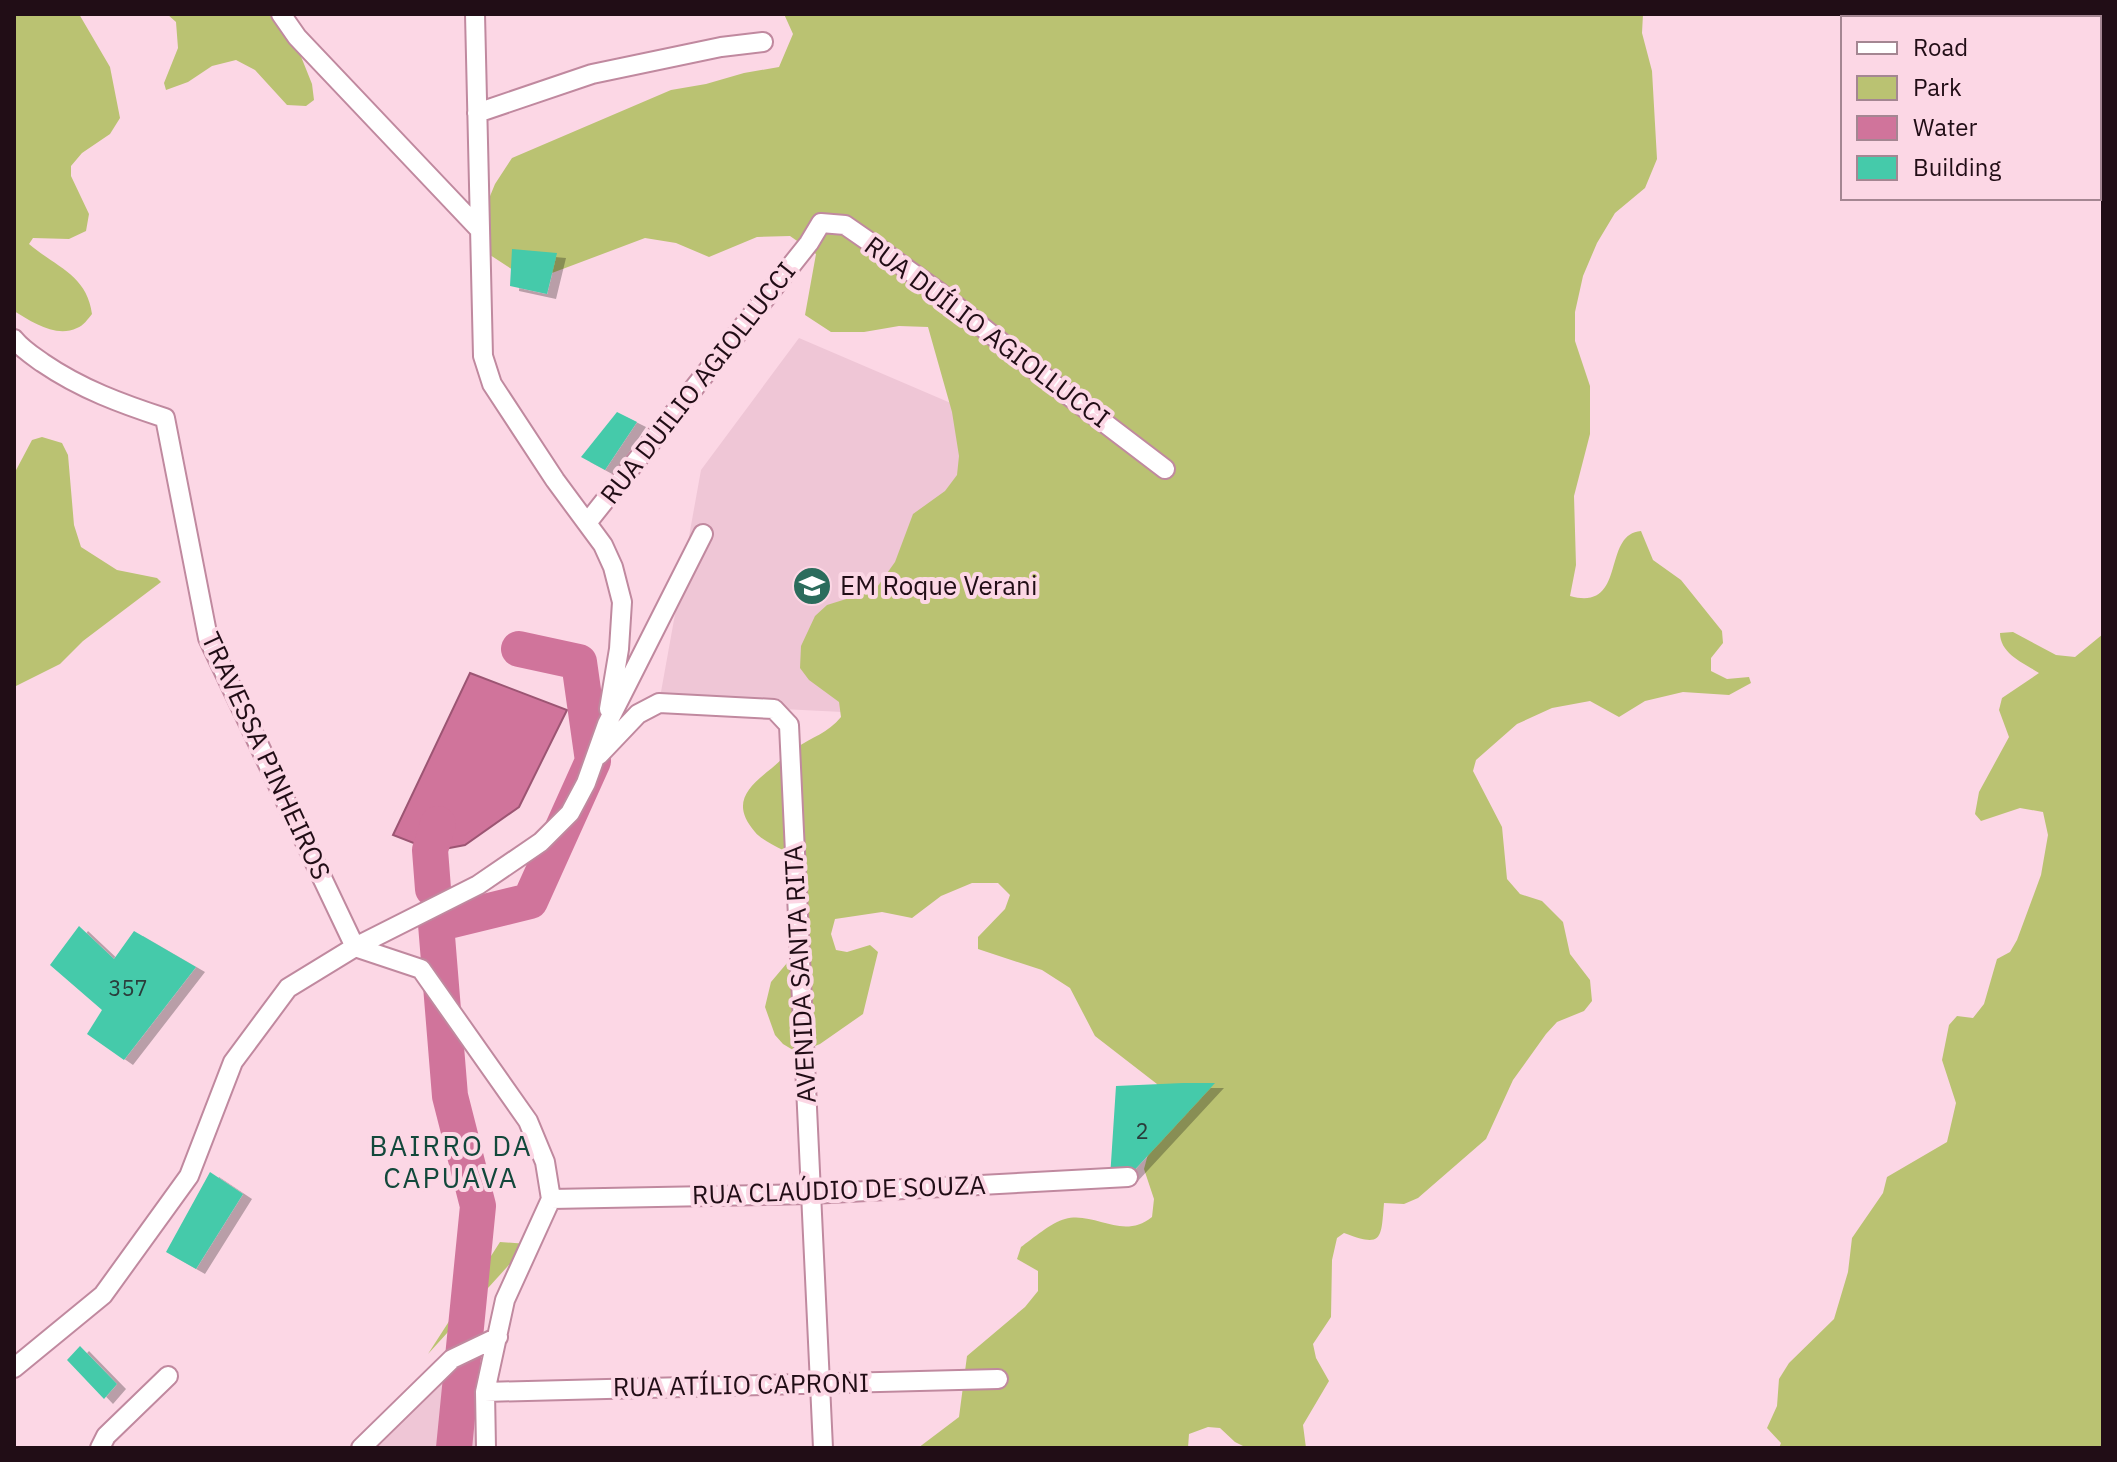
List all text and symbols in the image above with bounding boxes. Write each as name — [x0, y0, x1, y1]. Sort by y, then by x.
legend — [1841, 16, 2101, 200]
text: Road — [1913, 31, 1968, 63]
text: Park — [1913, 71, 1962, 103]
text: Water — [1913, 111, 1977, 143]
text: Building — [1913, 151, 2001, 183]
street label: RUA DUÍLIO AGIOLLUCCI — [858, 228, 1117, 435]
street label: RUA DUILIO AGIOLLUCCI — [592, 254, 802, 510]
school or university icon: EM Roque Verani — [791, 565, 833, 607]
place label: EM Roque Verani — [840, 568, 1037, 602]
street label: TRAVESSA PINHEIROS — [195, 626, 339, 885]
street label: AVENIDA SANTA RITA — [775, 844, 823, 1104]
house number: 357 — [108, 973, 148, 1002]
house number: 2 — [1135, 1116, 1149, 1145]
district label: BAIRRO DA CAPUAVA — [369, 1127, 533, 1196]
street label: RUA CLAÚDIO DE SOUZA — [691, 1167, 987, 1211]
street label: RUA ATÍLIO CAPRONI — [612, 1365, 870, 1403]

